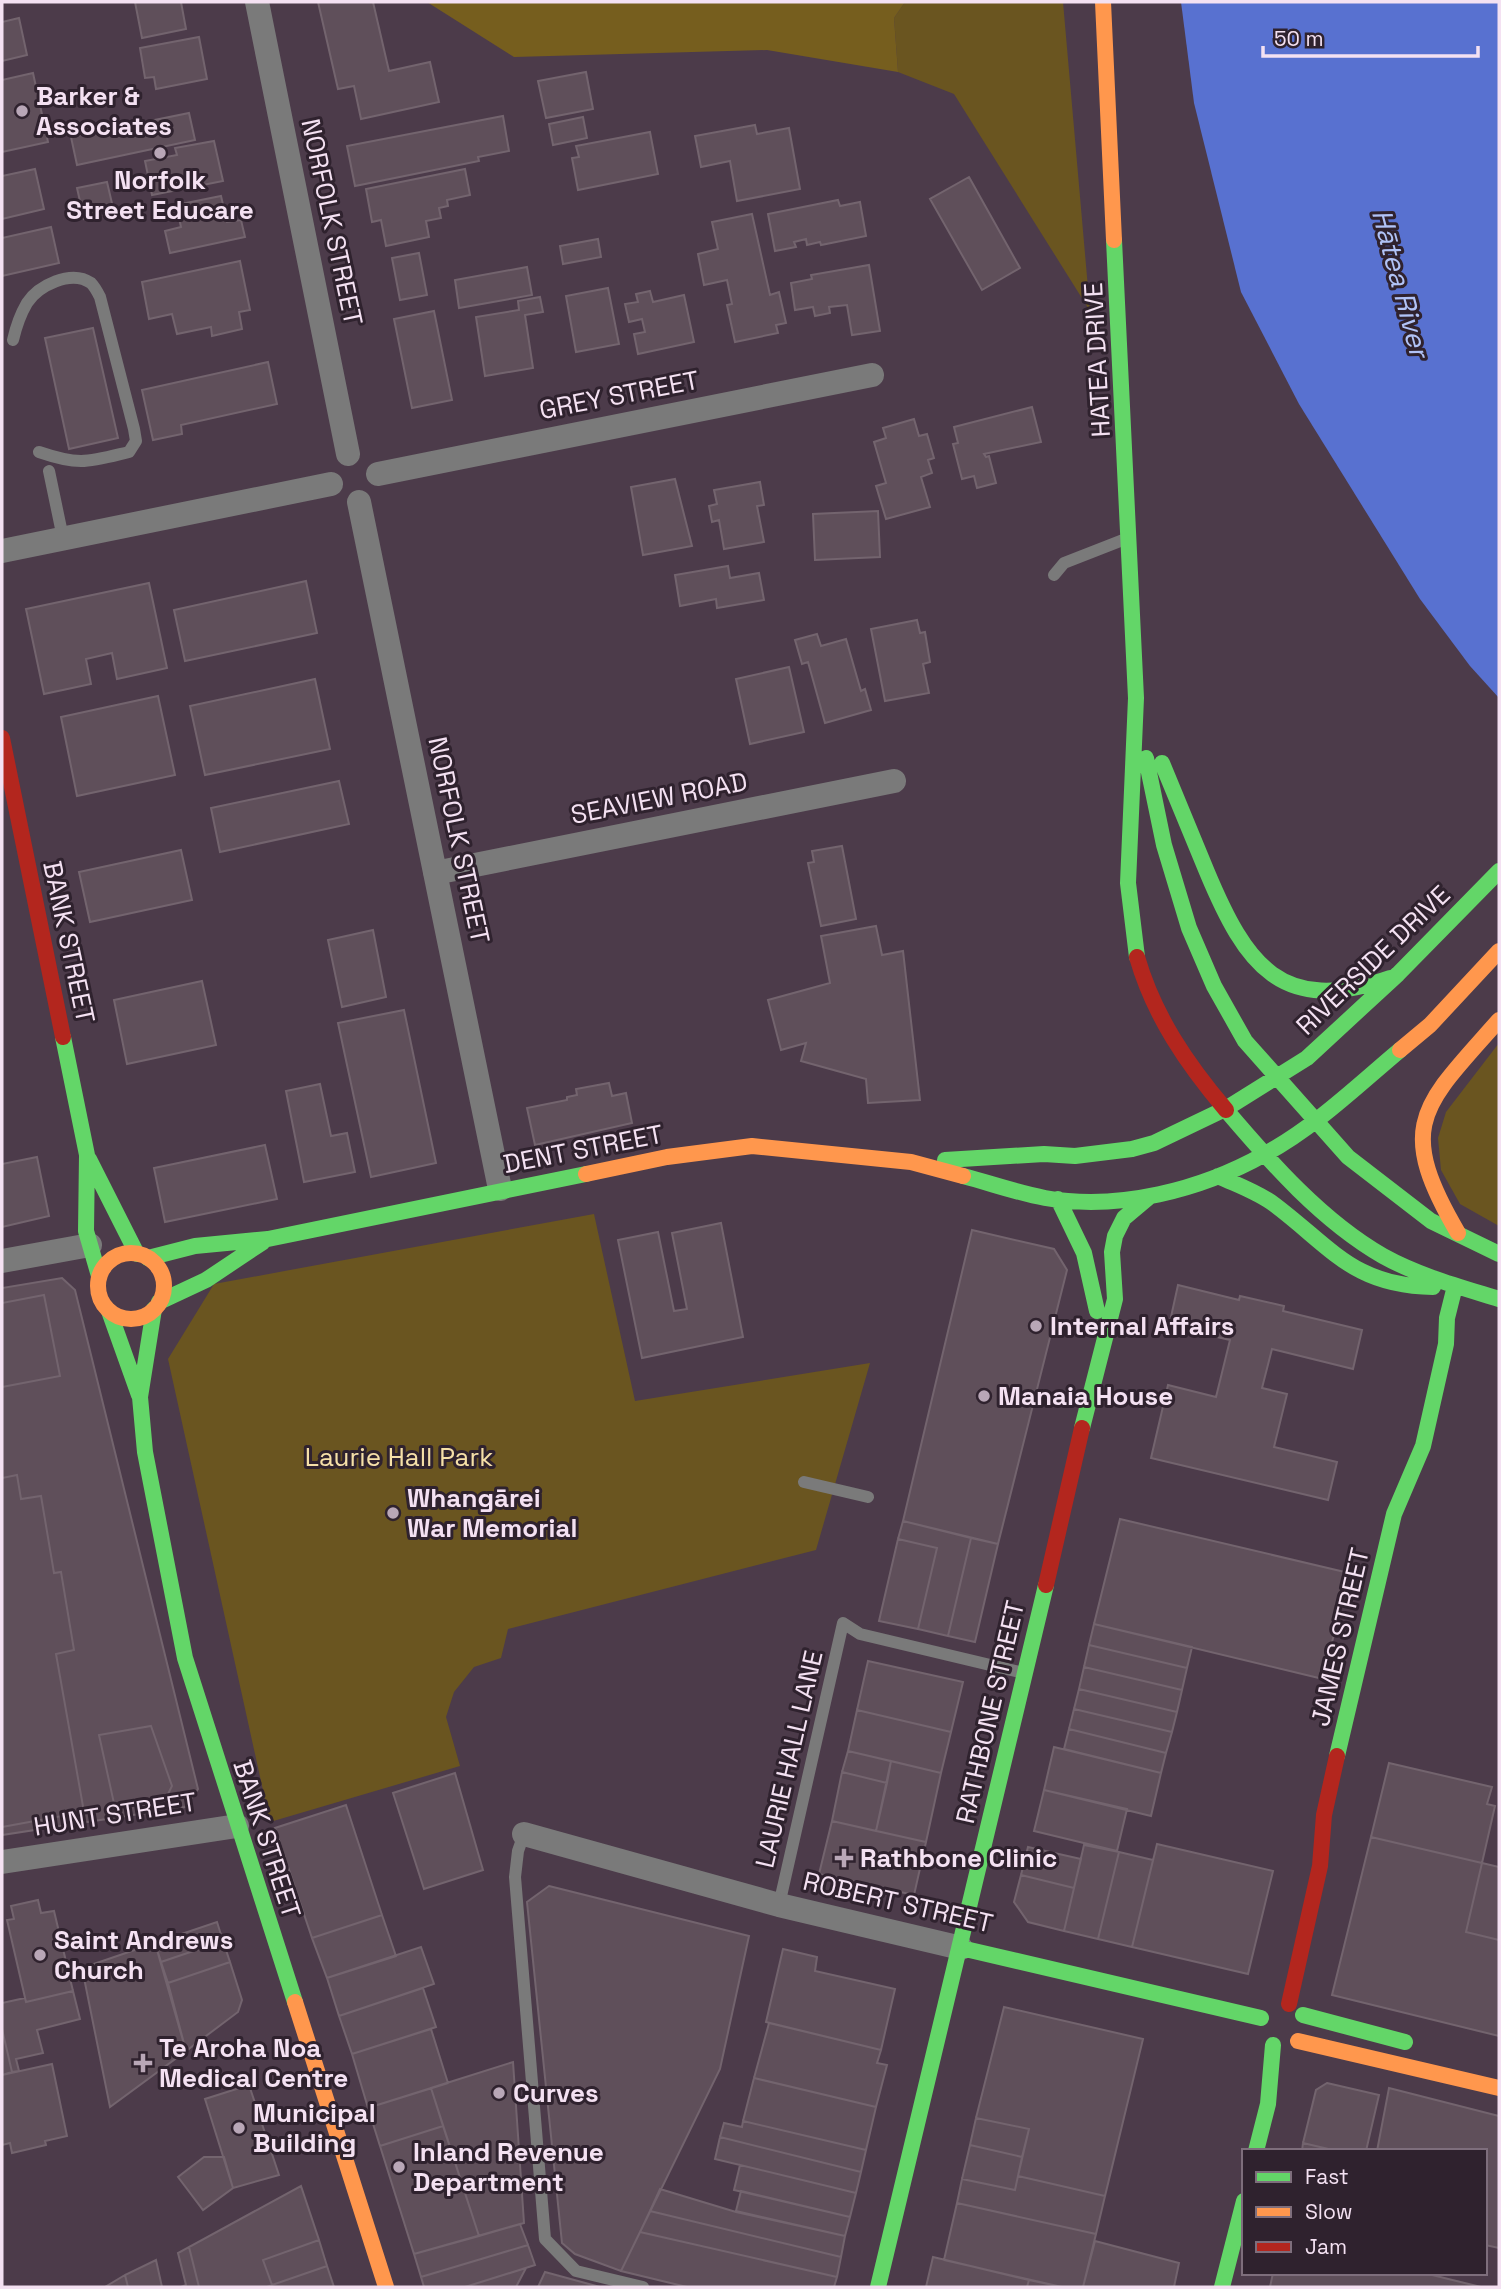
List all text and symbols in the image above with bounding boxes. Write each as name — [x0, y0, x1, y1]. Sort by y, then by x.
scale bar — [1263, 14, 1478, 58]
text: 50 m — [1274, 25, 1324, 52]
place label: Barker & Associates — [36, 79, 172, 143]
marker: Barker & Associates — [14, 103, 30, 119]
street label: NORFOLK STREET — [293, 116, 371, 328]
marker: Norfolk Street Educare — [152, 145, 168, 161]
place label: Norfolk Street Educare — [66, 163, 254, 227]
water label: Hātea River — [1364, 205, 1439, 364]
street label: HATEA DRIVE — [1076, 282, 1118, 438]
street label: GREY STREET — [536, 363, 702, 427]
street label: NORFOLK STREET — [420, 734, 498, 946]
street label: SEAVIEW ROAD — [568, 764, 750, 832]
street label: BANK STREET — [35, 858, 103, 1026]
street label: RIVERSIDE DRIVE — [1289, 878, 1457, 1042]
street label: DENT STREET — [500, 1117, 666, 1181]
place label: Internal Affairs — [1050, 1309, 1234, 1343]
marker: Internal Affairs — [1028, 1318, 1044, 1334]
place label: Manaia House — [998, 1379, 1173, 1413]
marker: Manaia House — [976, 1388, 992, 1404]
park label: Laurie Hall Park — [305, 1440, 493, 1474]
place label: Whangārei War Memorial — [407, 1481, 577, 1545]
marker: Whangārei War Memorial — [385, 1505, 401, 1521]
street label: JAMES STREET — [1303, 1544, 1377, 1730]
street label: RATHBONE STREET — [948, 1597, 1032, 1827]
street label: LAURIE HALL LANE — [747, 1647, 831, 1871]
street label: BANK STREET — [225, 1755, 309, 1923]
street label: HUNT STREET — [31, 1784, 199, 1844]
place label: Rathbone Clinic — [860, 1841, 1057, 1875]
marker: Rathbone Clinic — [834, 1848, 854, 1868]
street label: ROBERT STREET — [800, 1864, 996, 1940]
place label: Saint Andrews Church — [54, 1923, 233, 1987]
marker: Saint Andrews Church — [32, 1947, 48, 1963]
place label: Te Aroha Noa Medical Centre — [159, 2031, 348, 2095]
marker: Te Aroha Noa Medical Centre — [133, 2053, 153, 2073]
place label: Curves — [513, 2076, 599, 2110]
marker: Curves — [491, 2085, 507, 2101]
place label: Municipal Building — [253, 2096, 376, 2160]
marker: Municipal Building — [231, 2120, 247, 2136]
place label: Inland Revenue Department — [413, 2135, 604, 2199]
legend — [1242, 2149, 1487, 2275]
marker: Inland Revenue Department — [391, 2159, 407, 2175]
text: Fast — [1305, 2163, 1349, 2190]
text: Slow — [1305, 2198, 1353, 2225]
text: Jam — [1305, 2233, 1347, 2260]

